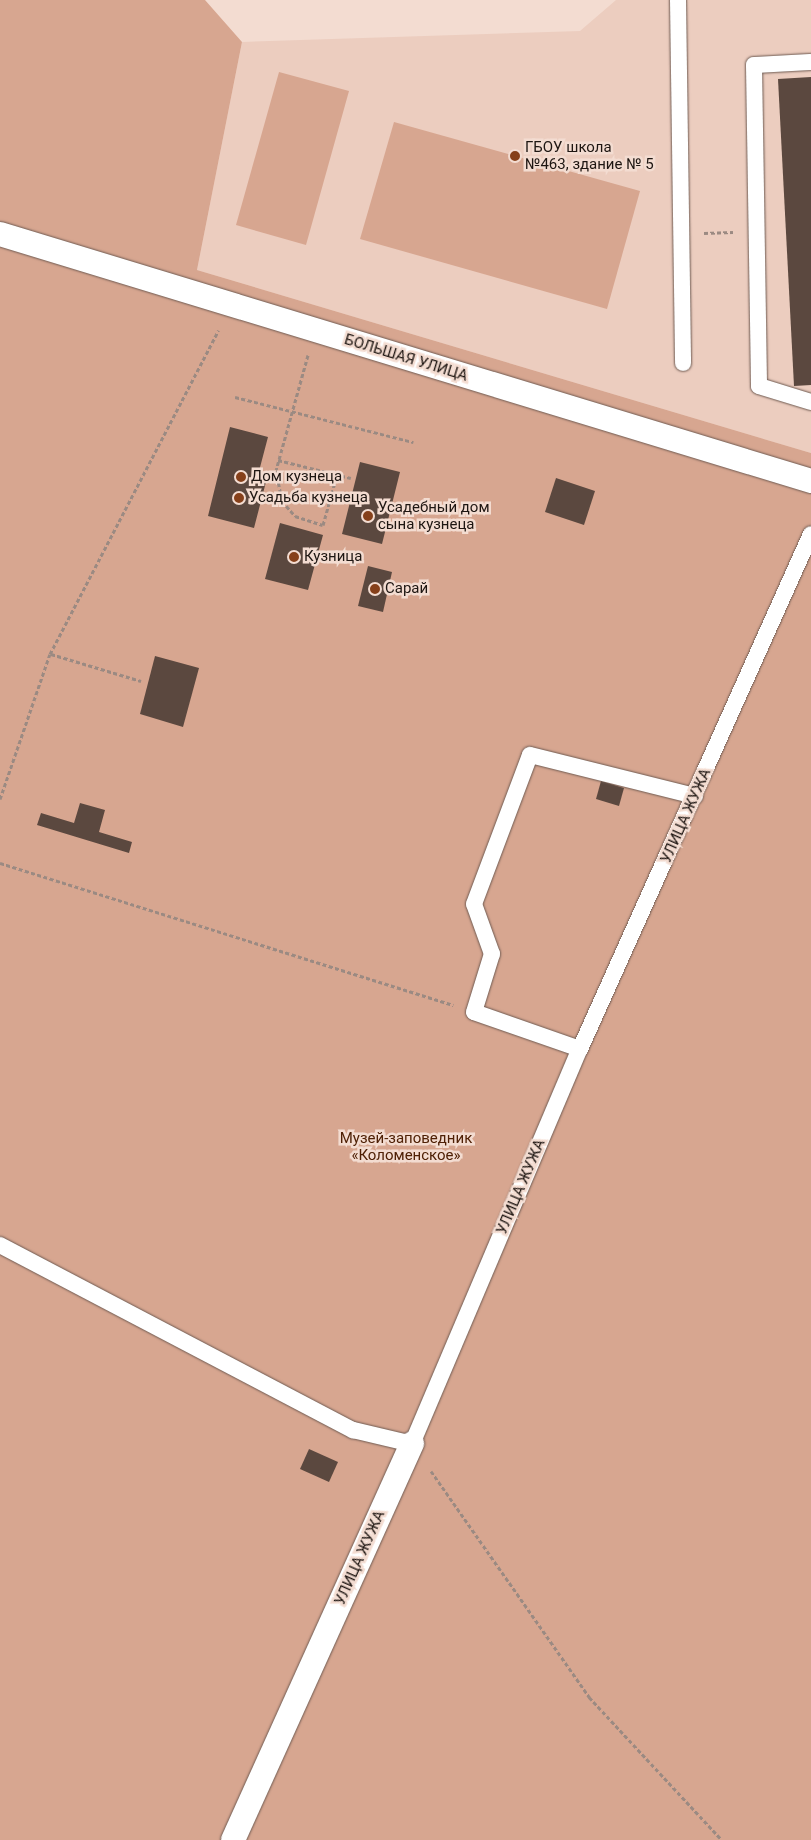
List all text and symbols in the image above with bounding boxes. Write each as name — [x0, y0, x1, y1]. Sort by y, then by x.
place label: ГБОУ школа №463, здание № 5 — [525, 138, 654, 173]
marker: ГБОУ школа №463, здание № 5 — [509, 150, 521, 162]
street label: БОЛЬШАЯ УЛИЦА — [342, 331, 470, 385]
place label: Дом кузнеца — [251, 468, 342, 486]
marker: Дом кузнеца — [235, 471, 247, 483]
place label: Усадьба кузнеца — [249, 489, 368, 507]
marker: Усадьба кузнеца — [233, 492, 245, 504]
place label: Усадебный дом сына кузнеца — [378, 498, 490, 533]
marker: Усадебный дом сына кузнеца — [362, 510, 374, 522]
place label: Кузница — [304, 548, 362, 566]
marker: Кузница — [288, 551, 300, 563]
place label: Сарай — [385, 580, 428, 598]
marker: Сарай — [369, 583, 381, 595]
street label: УЛИЦА ЖУЖА — [657, 766, 715, 866]
park label: Музей-заповедник «Коломенское» — [340, 1129, 472, 1164]
street label: УЛИЦА ЖУЖА — [493, 1137, 549, 1237]
street label: УЛИЦА ЖУЖА — [331, 1508, 389, 1608]

